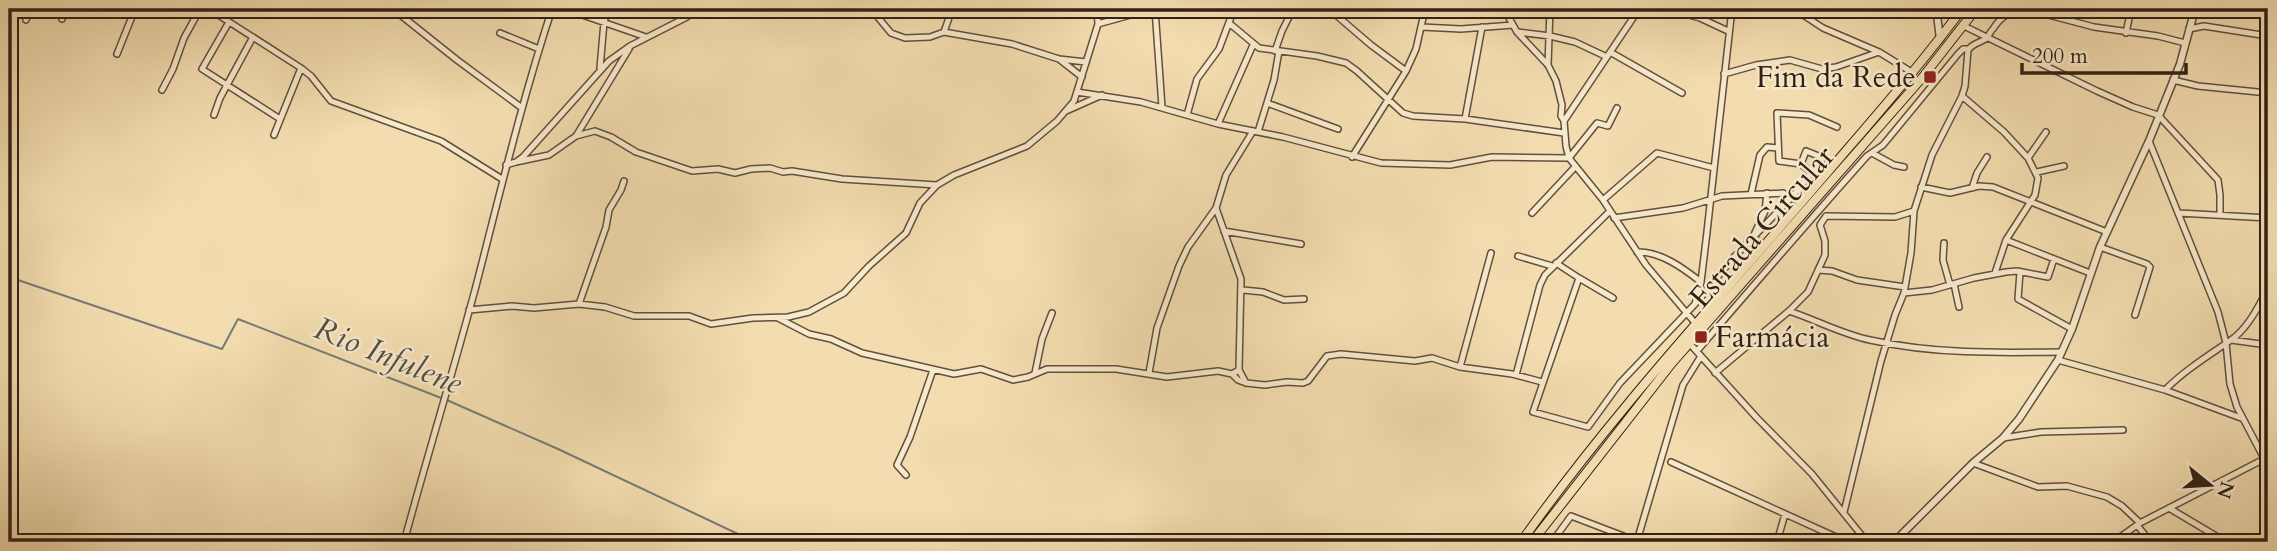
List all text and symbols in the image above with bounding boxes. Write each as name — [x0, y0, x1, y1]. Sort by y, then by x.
scale bar — [2022, 32, 2186, 76]
text: 200 m — [2032, 42, 2088, 71]
place label: Fim da Rede — [1756, 57, 1916, 98]
marker: Fim da Rede — [1922, 69, 1938, 85]
street label: Estrada Circular — [1680, 137, 1844, 317]
water label: Rio Infulene — [308, 306, 469, 406]
place label: Farmácia — [1715, 317, 1829, 358]
marker: Farmácia — [1693, 329, 1709, 345]
north arrow — [2176, 449, 2246, 520]
text: N — [2210, 478, 2240, 502]

